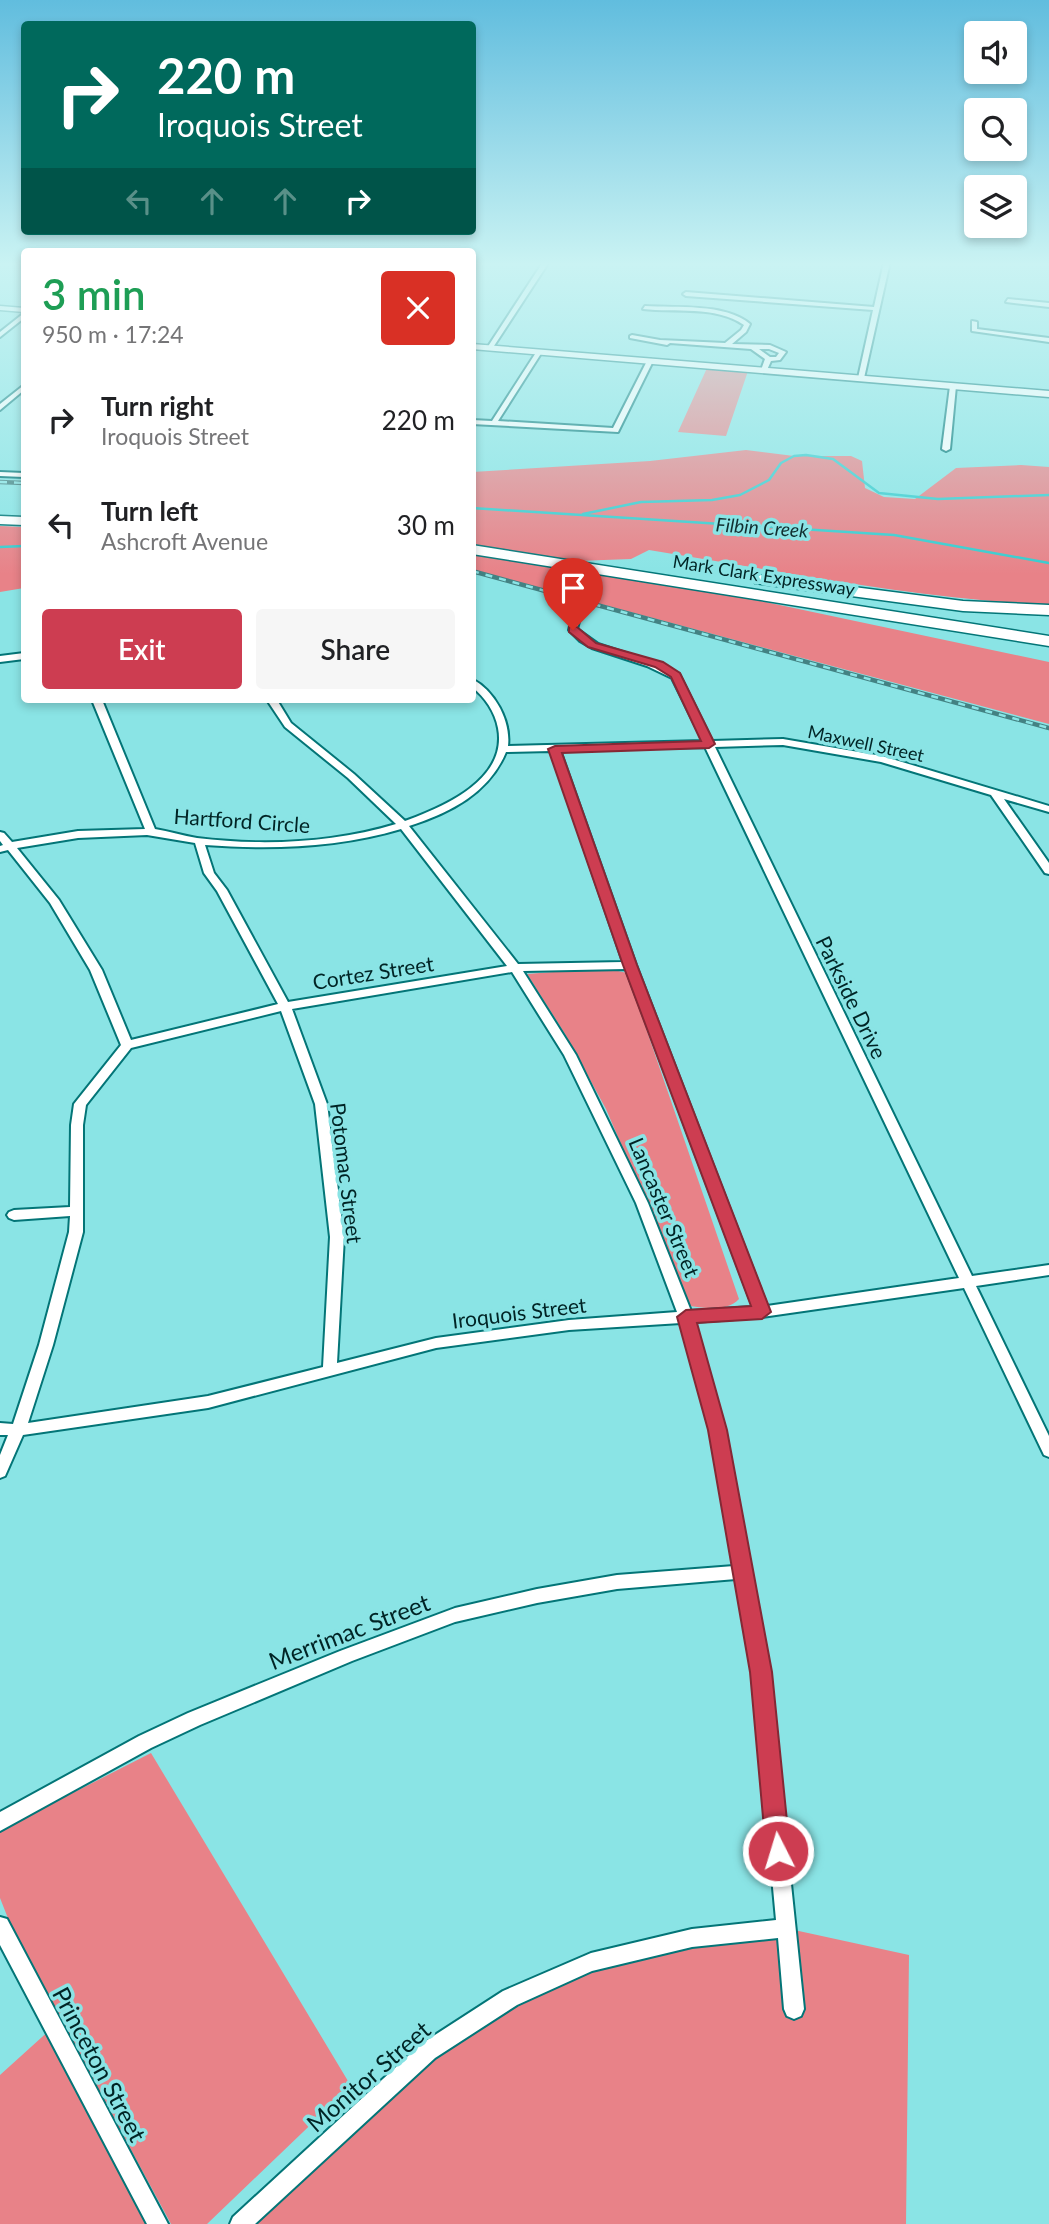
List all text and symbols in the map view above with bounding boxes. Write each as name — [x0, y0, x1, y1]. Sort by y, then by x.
map controls — [964, 21, 1027, 238]
button: sound — [964, 21, 1027, 84]
text: 220 m — [157, 46, 295, 104]
icon: right — [42, 49, 133, 140]
button: search — [964, 98, 1027, 161]
text: Iroquois Street — [157, 105, 363, 144]
button: layers — [964, 175, 1027, 238]
icon: left — [120, 182, 158, 220]
icon: ahead — [193, 182, 231, 220]
icon: ahead — [266, 182, 304, 220]
icon: right — [339, 182, 377, 220]
text: 3 min — [42, 269, 146, 319]
button: close — [381, 271, 455, 345]
text: 950 m · 17:24 — [42, 320, 184, 348]
text: Turn right — [101, 390, 214, 422]
icon: right — [42, 401, 80, 439]
text: 220 m — [382, 404, 455, 436]
text: Iroquois Street — [101, 422, 249, 450]
text: Turn left — [101, 495, 198, 527]
icon: left — [42, 506, 80, 544]
text: 30 m — [397, 509, 455, 541]
water label: Filbin Creek — [715, 512, 810, 542]
text: Ashcroft Avenue — [101, 527, 268, 555]
street label: Mark Clark Expressway — [671, 550, 857, 600]
pin — [543, 558, 603, 630]
icon: arrive — [554, 569, 592, 607]
button: Exit — [42, 609, 242, 689]
button: Share — [256, 609, 455, 689]
street label: Maxwell Street — [806, 720, 927, 766]
street label: Hartford Circle — [173, 803, 311, 837]
street label: Parkside Drive — [812, 932, 892, 1062]
street label: Cortez Street — [311, 950, 436, 994]
street label: Potomac Street — [326, 1101, 368, 1245]
street label: Lancaster Street — [624, 1134, 706, 1281]
street label: Iroquois Street — [450, 1291, 588, 1333]
street label: Merrimac Street — [264, 1587, 434, 1675]
position arrow — [741, 1814, 815, 1888]
street label: Princeton Street — [47, 1982, 153, 2147]
street label: Monitor Street — [300, 2014, 436, 2138]

